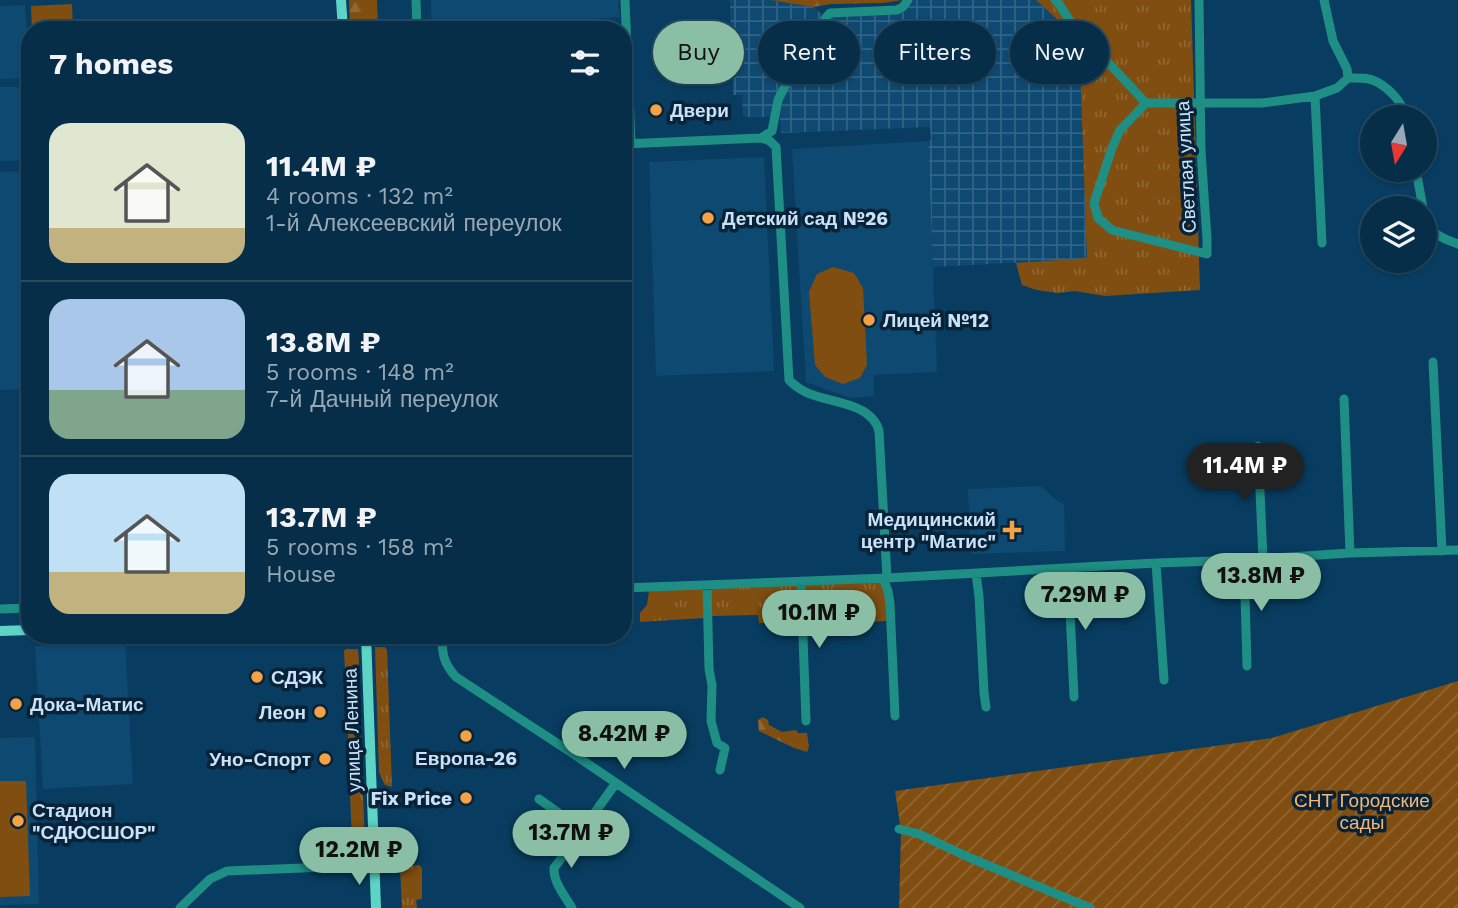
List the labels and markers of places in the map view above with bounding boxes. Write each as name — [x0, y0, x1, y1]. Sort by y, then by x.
place label: Двери — [670, 99, 729, 122]
marker: Двери — [648, 102, 664, 118]
place label: Детский сад №26 — [722, 207, 888, 230]
marker: Детский сад №26 — [700, 210, 716, 226]
place label: Лицей №12 — [883, 309, 989, 332]
marker: Лицей №12 — [861, 312, 877, 328]
pin: 11.4M ₽ — [1180, 444, 1310, 503]
place label: Медицинский центр "Матис" — [861, 508, 996, 553]
marker: Медицинский центр "Матис" — [1002, 520, 1022, 540]
pin: 13.8M ₽ — [1196, 554, 1326, 613]
pin: 7.29M ₽ — [1020, 572, 1150, 632]
pin: 10.1M ₽ — [754, 590, 884, 650]
place label: СДЭК — [271, 666, 324, 689]
marker: СДЭК — [249, 669, 265, 685]
place label: Дока-Матис — [30, 693, 144, 716]
marker: Дока-Матис — [8, 696, 24, 712]
place label: Леон — [259, 701, 306, 724]
marker: Леон — [312, 704, 328, 720]
pin: 8.42M ₽ — [559, 712, 689, 771]
marker: Европа-26 — [458, 728, 474, 744]
place label: Европа-26 — [415, 747, 517, 770]
place label: Уно-Спорт — [209, 748, 311, 771]
marker: Уно-Спорт — [317, 751, 333, 767]
place label: Fix Price — [370, 787, 452, 810]
marker: Fix Price — [458, 790, 474, 806]
place label: Стадион "СДЮСШОР" — [32, 799, 156, 844]
pin: 13.7M ₽ — [506, 810, 636, 870]
marker: Стадион "СДЮСШОР" — [10, 813, 26, 829]
pin: 12.2M ₽ — [294, 828, 424, 887]

